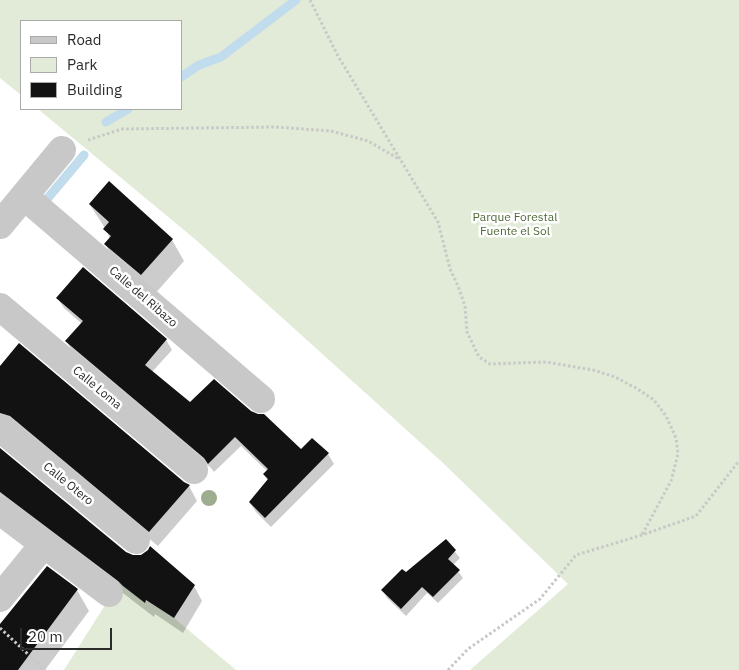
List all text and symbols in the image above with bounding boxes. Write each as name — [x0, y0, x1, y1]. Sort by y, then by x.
legend — [20, 20, 182, 110]
text: Road — [67, 30, 102, 49]
text: Park — [67, 55, 97, 74]
text: Building — [67, 80, 122, 99]
park label: Parque Forestal Fuente el Sol — [473, 211, 557, 239]
street label: Calle del Ribazo — [106, 263, 180, 331]
street label: Calle Loma — [70, 363, 124, 413]
street label: Calle Otero — [40, 460, 96, 508]
scale bar — [22, 618, 115, 650]
text: 20 m — [28, 627, 63, 646]

